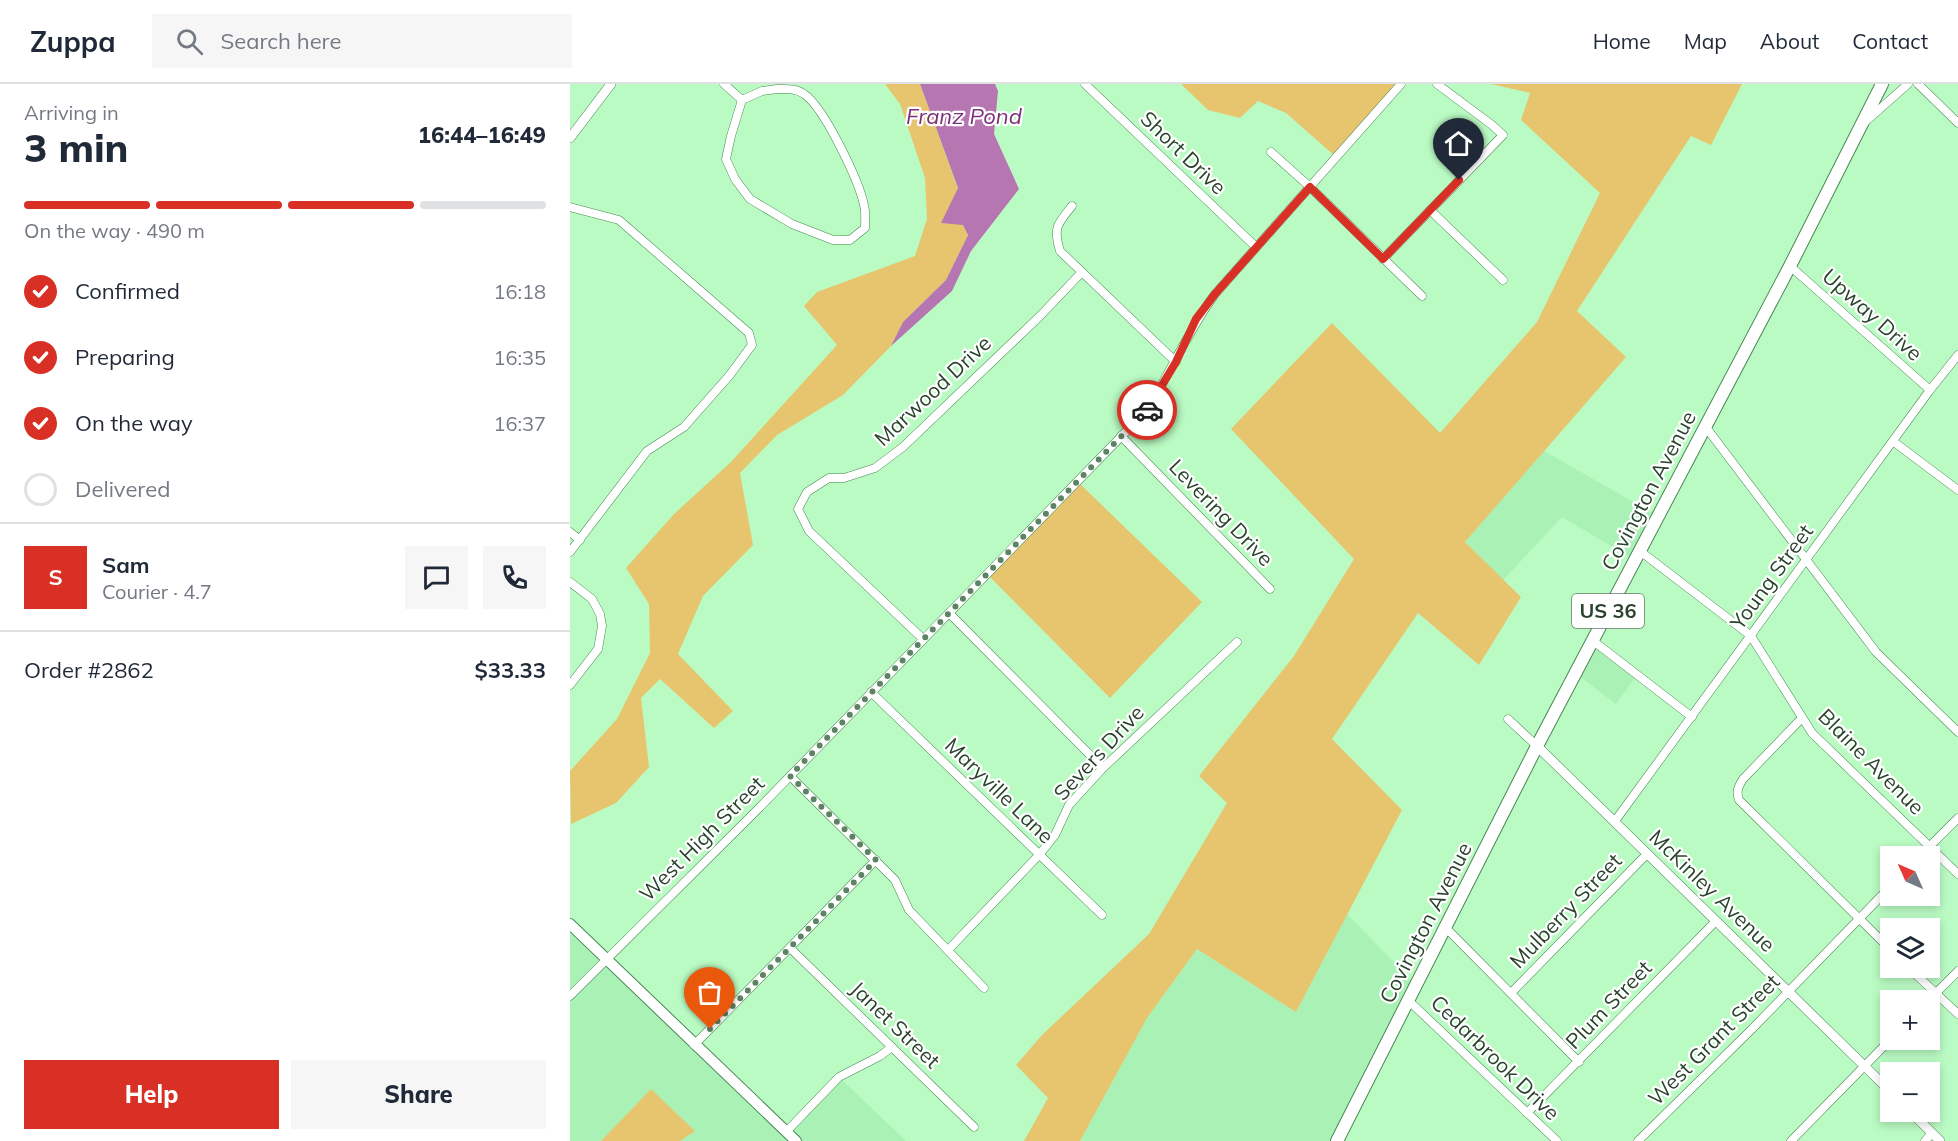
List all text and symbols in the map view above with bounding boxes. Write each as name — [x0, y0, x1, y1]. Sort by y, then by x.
search box — [152, 14, 572, 68]
text: Zuppa — [30, 24, 116, 59]
icon: search — [173, 25, 206, 58]
text: Search here — [221, 27, 341, 55]
text: Home — [1593, 28, 1651, 54]
text: Map — [1684, 28, 1727, 54]
text: About — [1760, 28, 1819, 54]
text: Contact — [1852, 28, 1928, 54]
text: Arriving in — [24, 100, 119, 125]
water label: Franz Pond — [906, 102, 1023, 130]
street label: Short Drive — [1135, 105, 1232, 200]
pin — [1433, 118, 1484, 180]
text: 16:44–16:49 — [418, 121, 546, 149]
text: 3 min — [24, 123, 129, 172]
icon: home — [1442, 127, 1475, 160]
text: On the way · 490 m — [24, 218, 205, 243]
street label: Upway Drive — [1817, 263, 1928, 366]
icon: check — [24, 275, 57, 308]
text: Confirmed — [75, 277, 180, 305]
text: 16:18 — [493, 279, 546, 304]
street label: Marwood Drive — [869, 330, 996, 451]
icon: check — [24, 341, 57, 374]
text: Preparing — [75, 343, 175, 371]
text: 16:35 — [493, 345, 546, 370]
courier — [1117, 380, 1177, 440]
icon: car — [1131, 394, 1164, 427]
street label: Covington Avenue — [1595, 406, 1701, 575]
icon: check — [24, 407, 57, 440]
text: On the way — [75, 409, 193, 437]
text: 16:37 — [493, 411, 546, 436]
street label: Levering Drive — [1164, 453, 1279, 571]
text: Delivered — [75, 475, 170, 503]
street label: Young Street — [1724, 519, 1818, 635]
button: chat — [405, 546, 468, 609]
button: phone — [483, 546, 546, 609]
text: Sam — [102, 551, 150, 579]
text: S — [48, 563, 63, 591]
text: Courier · 4.7 — [102, 579, 212, 604]
road number: US 36 — [1572, 594, 1644, 628]
text: Order #2862 — [24, 656, 154, 684]
text: $33.33 — [475, 656, 546, 684]
street label: Severs Drive — [1048, 699, 1149, 805]
street label: Blaine Avenue — [1813, 703, 1930, 820]
street label: Maryville Lane — [940, 732, 1059, 849]
street label: West High Street — [633, 770, 769, 906]
street label: McKinley Avenue — [1644, 824, 1781, 957]
street label: Covington Avenue — [1373, 838, 1477, 1007]
north arrow — [1880, 846, 1940, 906]
map controls — [1880, 846, 1940, 1122]
street label: Mulberry Street — [1504, 847, 1627, 973]
button: layers — [1880, 918, 1940, 978]
street label: Plum Street — [1560, 955, 1657, 1054]
pin — [684, 967, 735, 1029]
street label: West Grant Street — [1642, 968, 1784, 1110]
street label: Janet Street — [846, 975, 946, 1073]
icon: bag — [693, 976, 726, 1009]
street label: Cedarbrook Drive — [1426, 989, 1566, 1125]
button: + — [1880, 990, 1940, 1050]
button: Help — [24, 1060, 279, 1129]
button: Share — [291, 1060, 546, 1129]
button: − — [1880, 1062, 1940, 1122]

